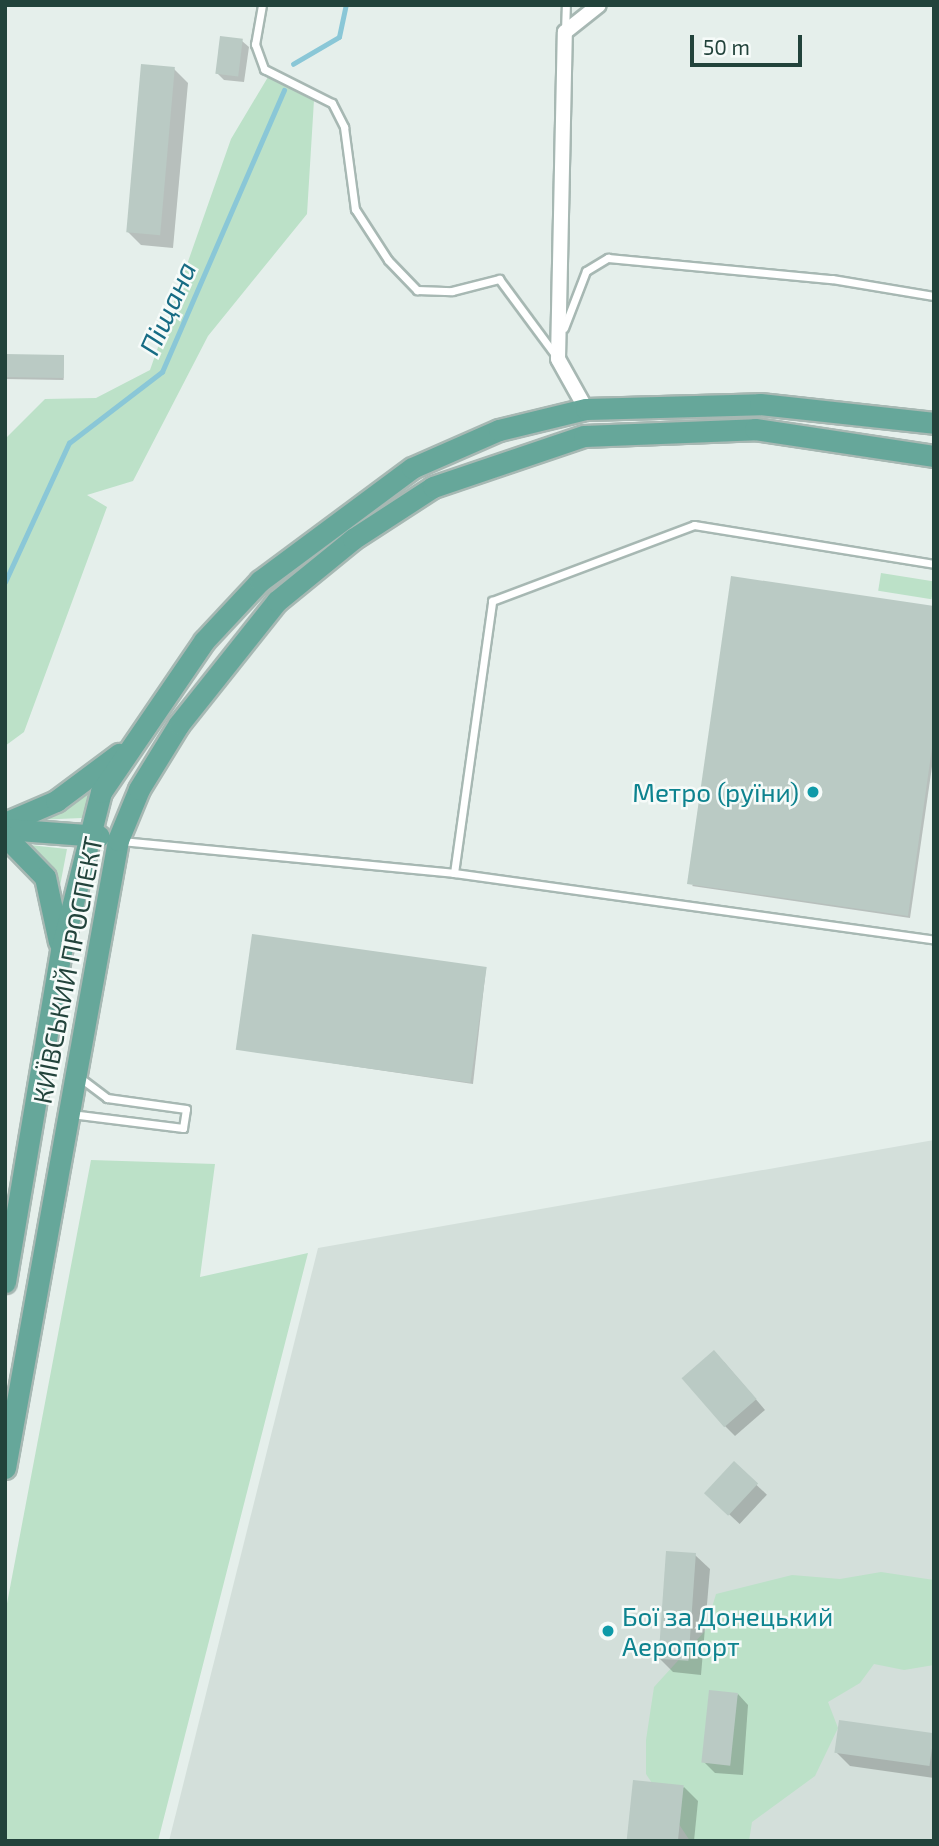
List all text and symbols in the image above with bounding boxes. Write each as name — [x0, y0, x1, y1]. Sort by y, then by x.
scale bar — [694, 21, 806, 65]
text: 50 m — [703, 34, 750, 59]
water label: Піщана — [132, 256, 202, 360]
place label: Метро (руїни) — [632, 776, 799, 808]
marker: Метро (руїни) — [805, 784, 821, 800]
street label: КИЇВСЬКИЙ ПРОСПЕКТ — [26, 834, 108, 1106]
place label: Бої за Донецький Аеропорт — [622, 1600, 833, 1662]
marker: Бої за Донецький Аеропорт — [600, 1623, 616, 1639]

